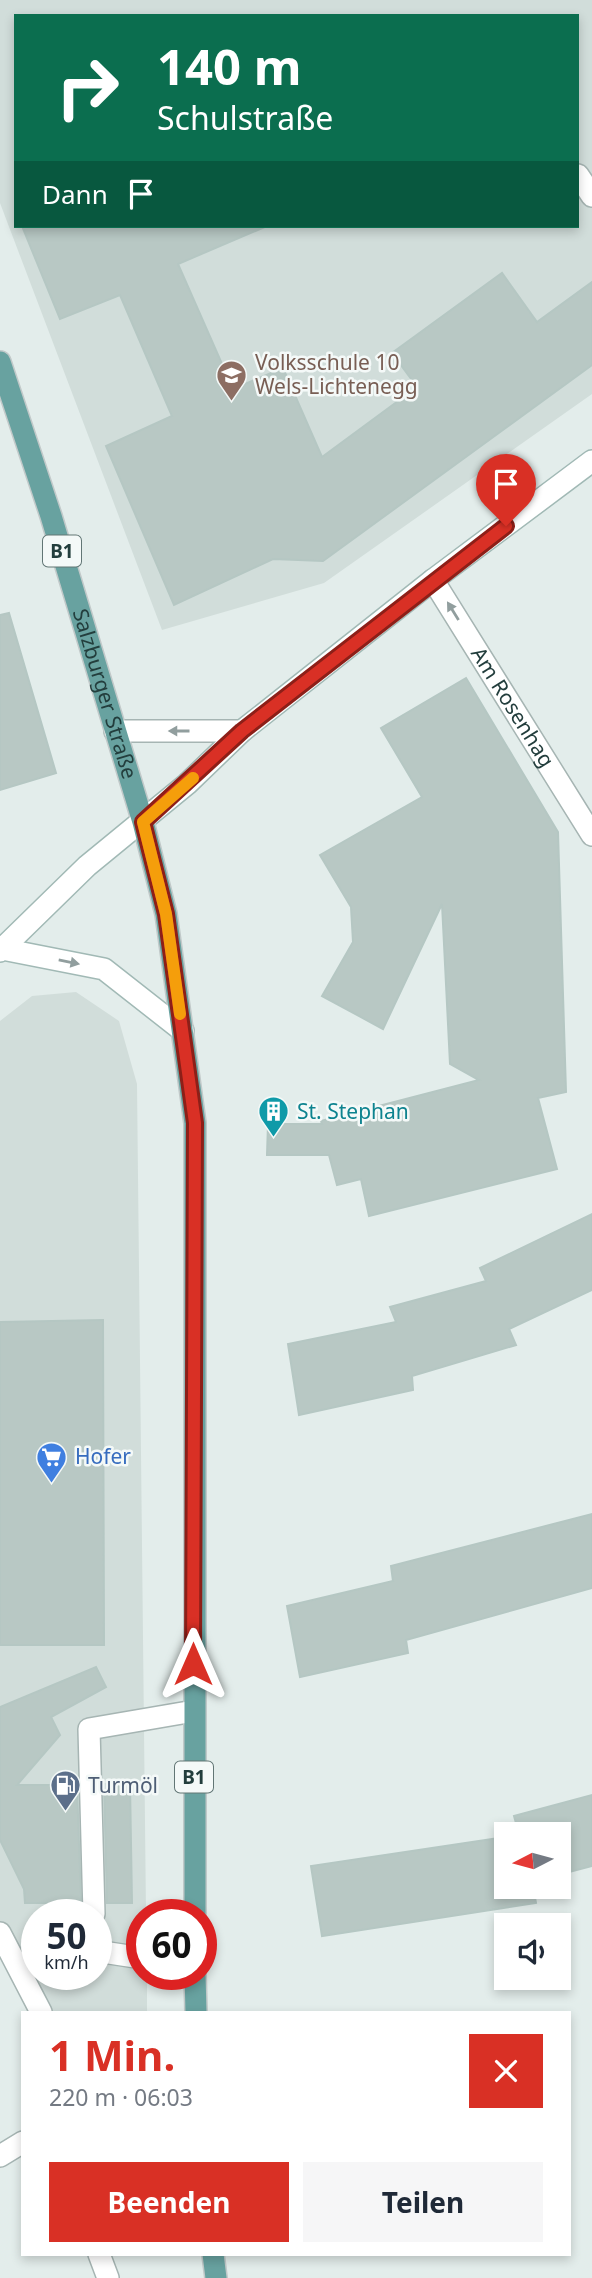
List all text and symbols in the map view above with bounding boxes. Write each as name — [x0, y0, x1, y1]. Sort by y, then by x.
text: 140 m — [157, 33, 302, 99]
icon: right — [42, 42, 133, 133]
text: Schulstraße — [157, 96, 333, 139]
icon: arrive — [122, 175, 160, 213]
text: Dann — [42, 176, 108, 212]
place label: Volksschule 10 Wels-Lichtenegg — [255, 348, 418, 400]
school or university icon: Volksschule 10 Wels-Lichtenegg — [215, 358, 249, 402]
pin — [476, 454, 536, 526]
icon: arrive — [487, 465, 525, 503]
road number: B1 — [43, 536, 81, 566]
one-way arrow — [446, 602, 459, 621]
street label: Salzburger Straße — [67, 605, 144, 782]
street label: Am Rosenhag — [465, 641, 561, 772]
one-way arrow — [167, 725, 189, 737]
one-way arrow — [58, 957, 80, 968]
building icon: St. Stephan — [257, 1095, 291, 1139]
place label: St. Stephan — [297, 1097, 409, 1125]
supermarket icon: Hofer — [35, 1440, 69, 1484]
place label: Hofer — [75, 1442, 131, 1470]
position arrow — [156, 1627, 230, 1701]
road number: B1 — [175, 1762, 213, 1792]
fuel station icon: Turmöl — [48, 1769, 82, 1813]
place label: Turmöl — [88, 1771, 158, 1799]
north arrow — [494, 1822, 570, 1899]
map controls — [494, 1822, 571, 1990]
speed limit sign: 60 — [126, 1899, 217, 1990]
text: 50 — [46, 1912, 87, 1959]
button: sound — [494, 1913, 571, 1990]
text: km/h — [44, 1950, 89, 1974]
text: 1 Min. — [49, 2026, 175, 2083]
button: close — [469, 2034, 543, 2108]
text: 220 m · 06:03 — [49, 2081, 193, 2113]
button: Beenden — [49, 2162, 289, 2242]
button: Teilen — [303, 2162, 543, 2242]

